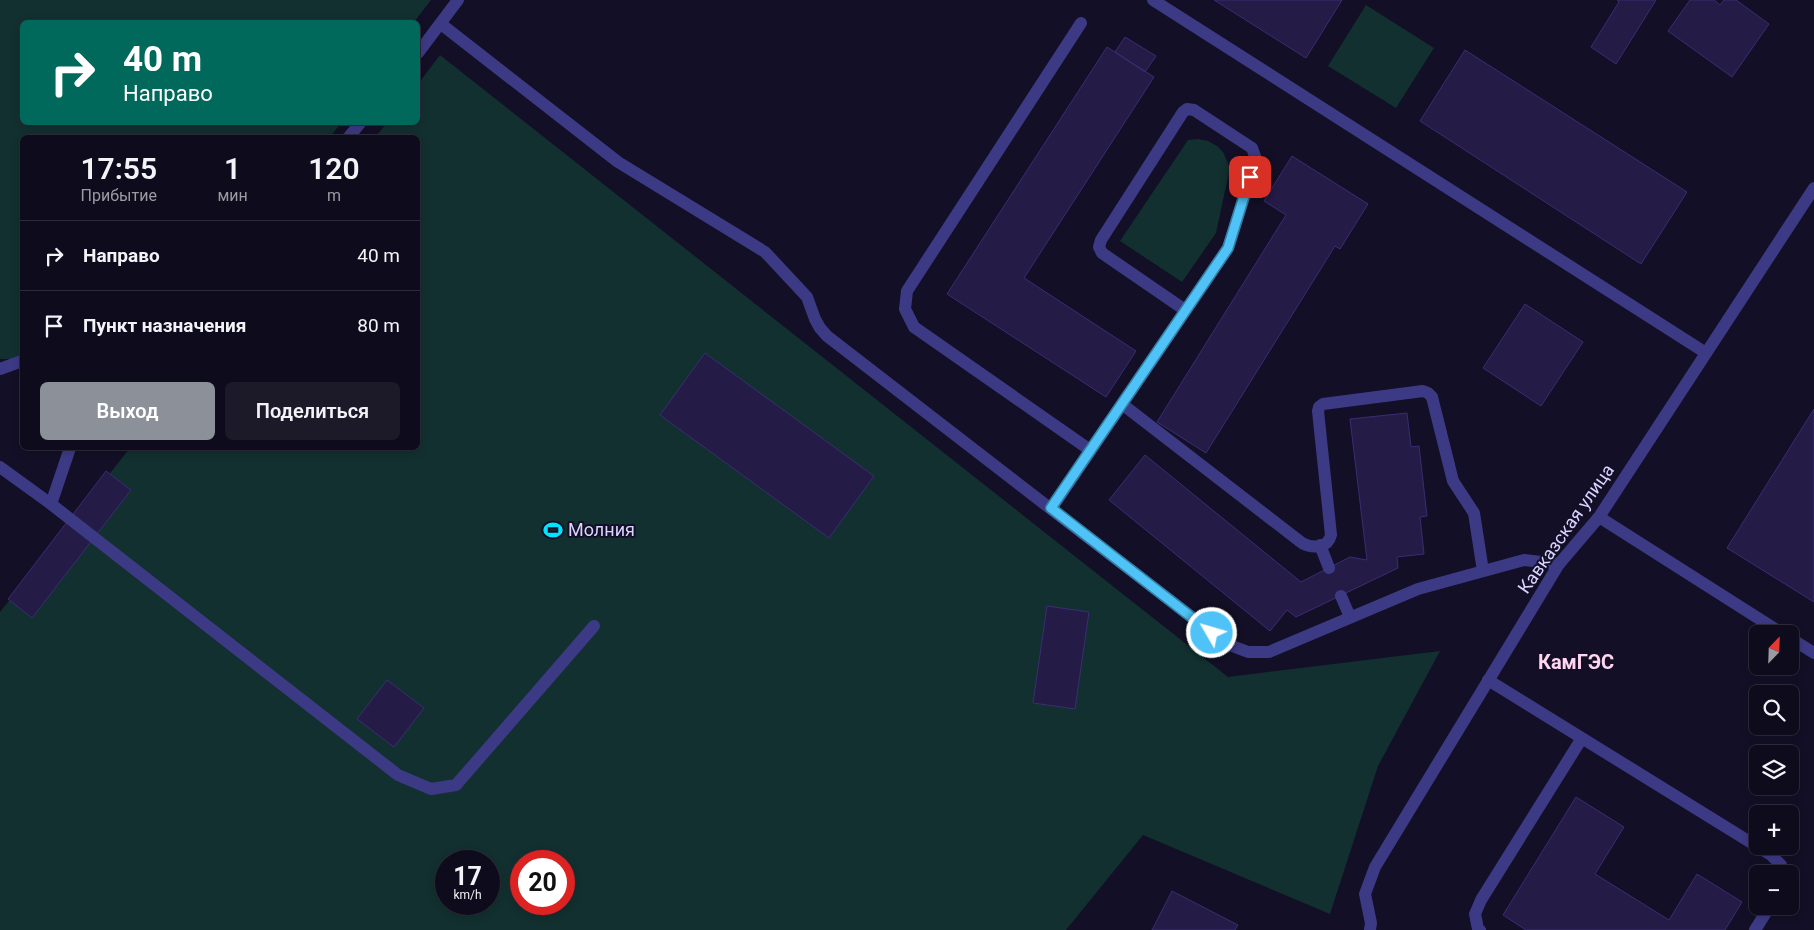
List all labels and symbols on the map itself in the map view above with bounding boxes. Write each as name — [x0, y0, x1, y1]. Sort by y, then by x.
pin — [1229, 156, 1271, 198]
street label: Кавказская улица — [1513, 460, 1618, 597]
sports icon: Молния — [542, 519, 564, 541]
place label: Молния — [568, 519, 635, 540]
position arrow — [1185, 606, 1237, 658]
north arrow — [1749, 625, 1799, 675]
district label: КамГЭС — [1538, 650, 1614, 674]
speed limit sign: 20 — [510, 850, 575, 915]

